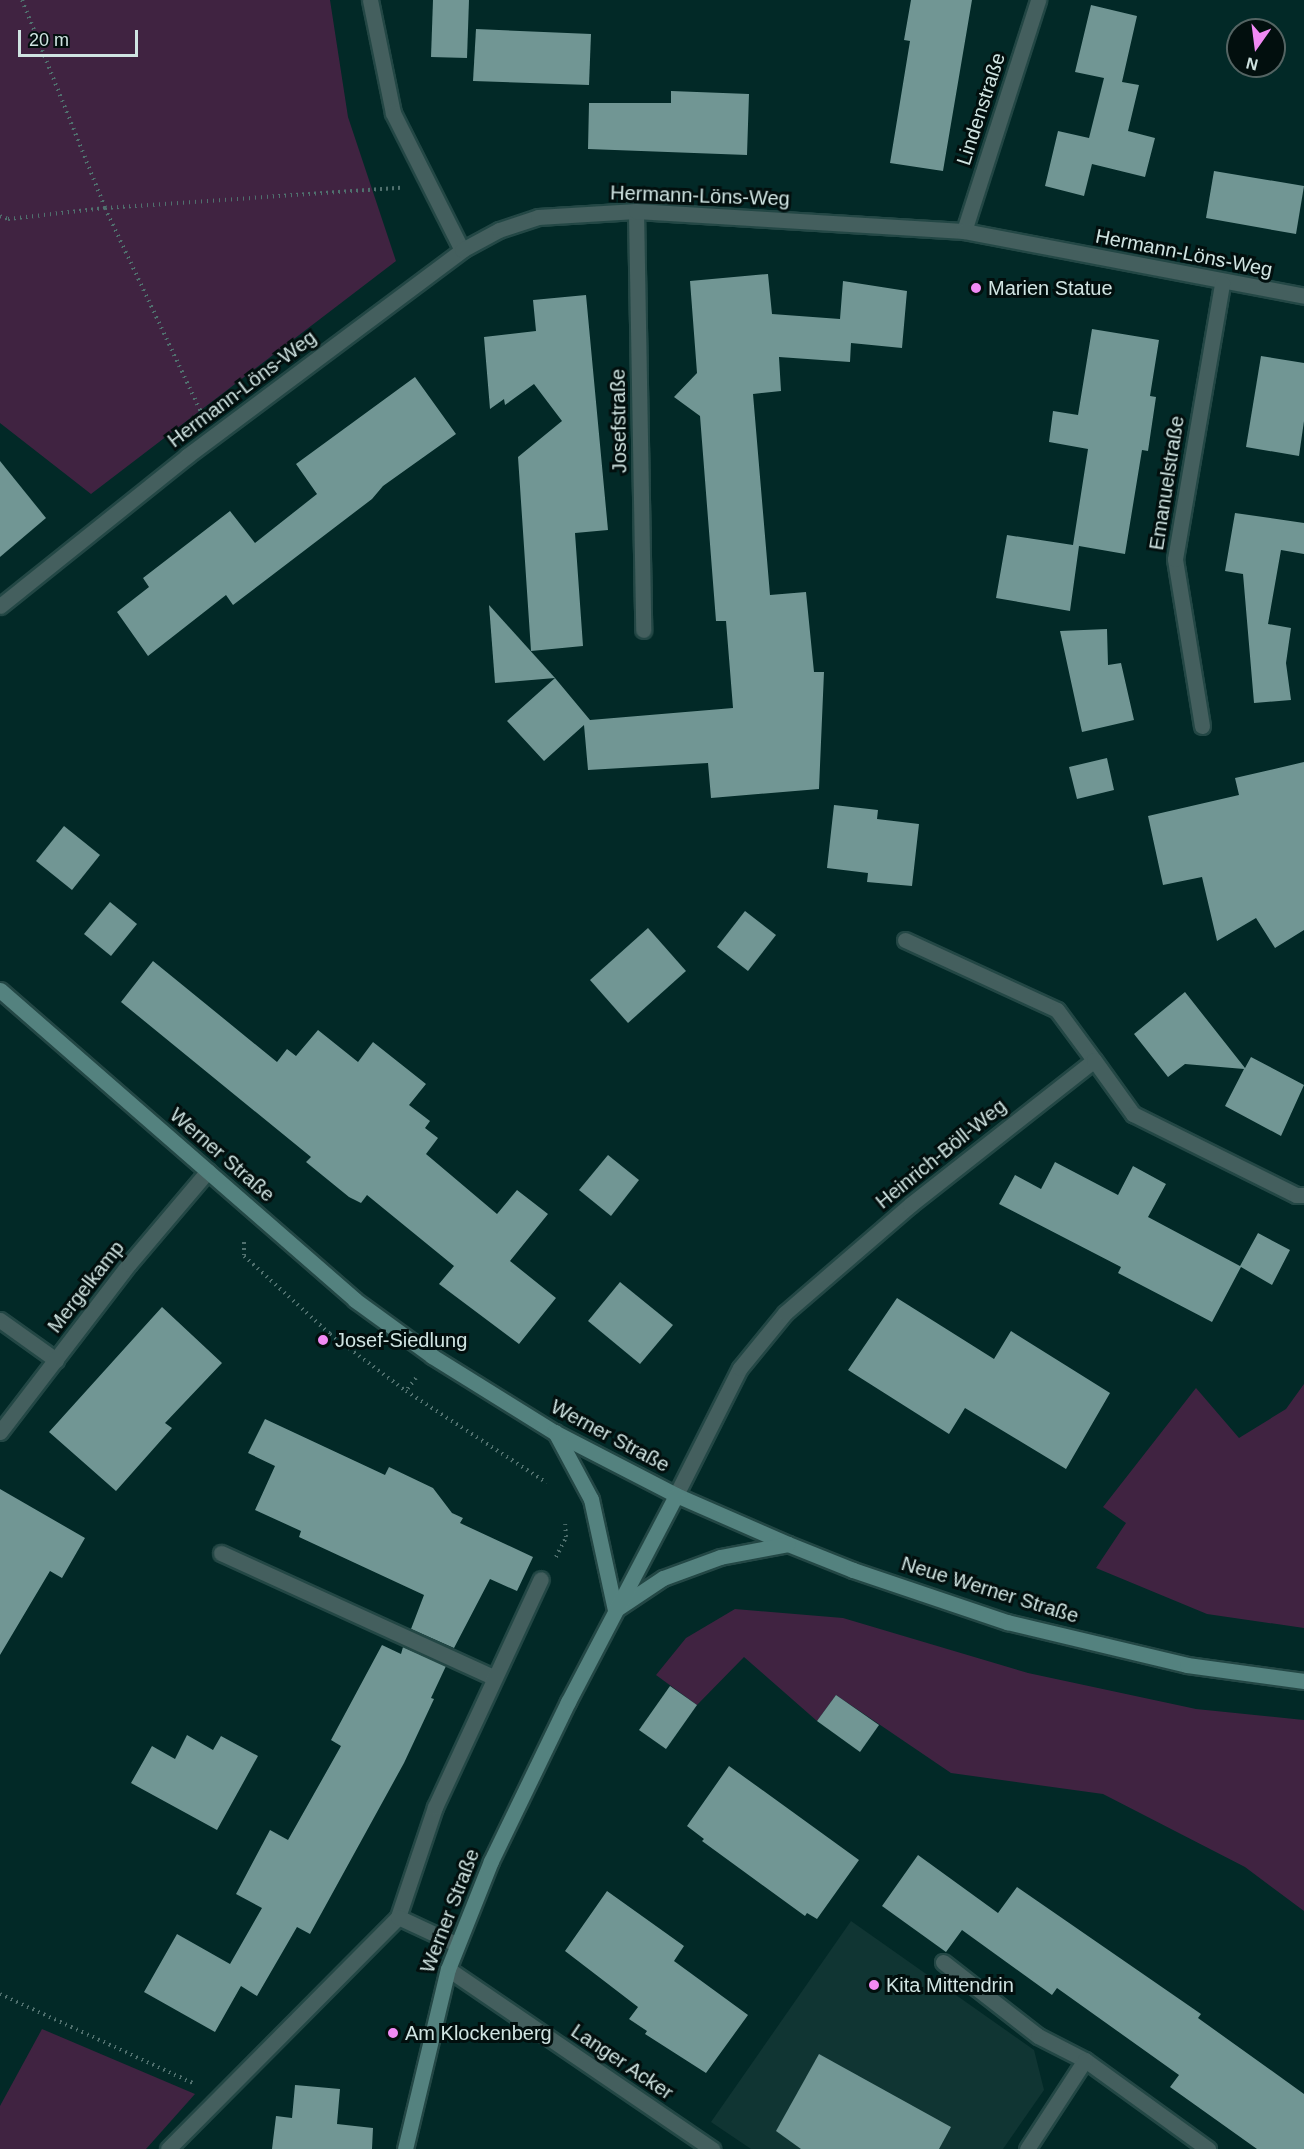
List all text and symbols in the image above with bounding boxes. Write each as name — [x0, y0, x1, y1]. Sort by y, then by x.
scale bar — [21, 18, 141, 56]
north arrow — [1226, 18, 1286, 78]
text: 20 m — [29, 30, 69, 50]
street label: Lindenstraße — [952, 50, 1010, 168]
text: N — [1244, 54, 1260, 74]
street label: Hermann-Löns-Weg — [610, 181, 790, 211]
street label: Hermann-Löns-Weg — [1094, 224, 1274, 282]
place label: Marien Statue — [988, 276, 1113, 300]
marker: Marien Statue — [969, 281, 983, 295]
street label: Hermann-Löns-Weg — [163, 325, 321, 453]
street label: Josefstraße — [606, 369, 632, 473]
street label: Emanuelstraße — [1145, 414, 1189, 552]
street label: Heinrich-Böll-Weg — [871, 1094, 1011, 1214]
street label: Werner Straße — [165, 1103, 279, 1207]
street label: Mergelkamp — [43, 1236, 129, 1338]
place label: Josef-Siedlung — [335, 1328, 467, 1352]
marker: Josef-Siedlung — [316, 1333, 330, 1347]
street label: Werner Straße — [547, 1395, 673, 1477]
street label: Neue Werner Straße — [898, 1552, 1082, 1628]
street label: Werner Straße — [415, 1846, 485, 1976]
place label: Kita Mittendrin — [886, 1973, 1014, 1997]
marker: Kita Mittendrin — [867, 1978, 881, 1992]
street label: Langer Acker — [566, 2019, 678, 2105]
place label: Am Klockenberg — [405, 2021, 552, 2045]
marker: Am Klockenberg — [386, 2026, 400, 2040]

